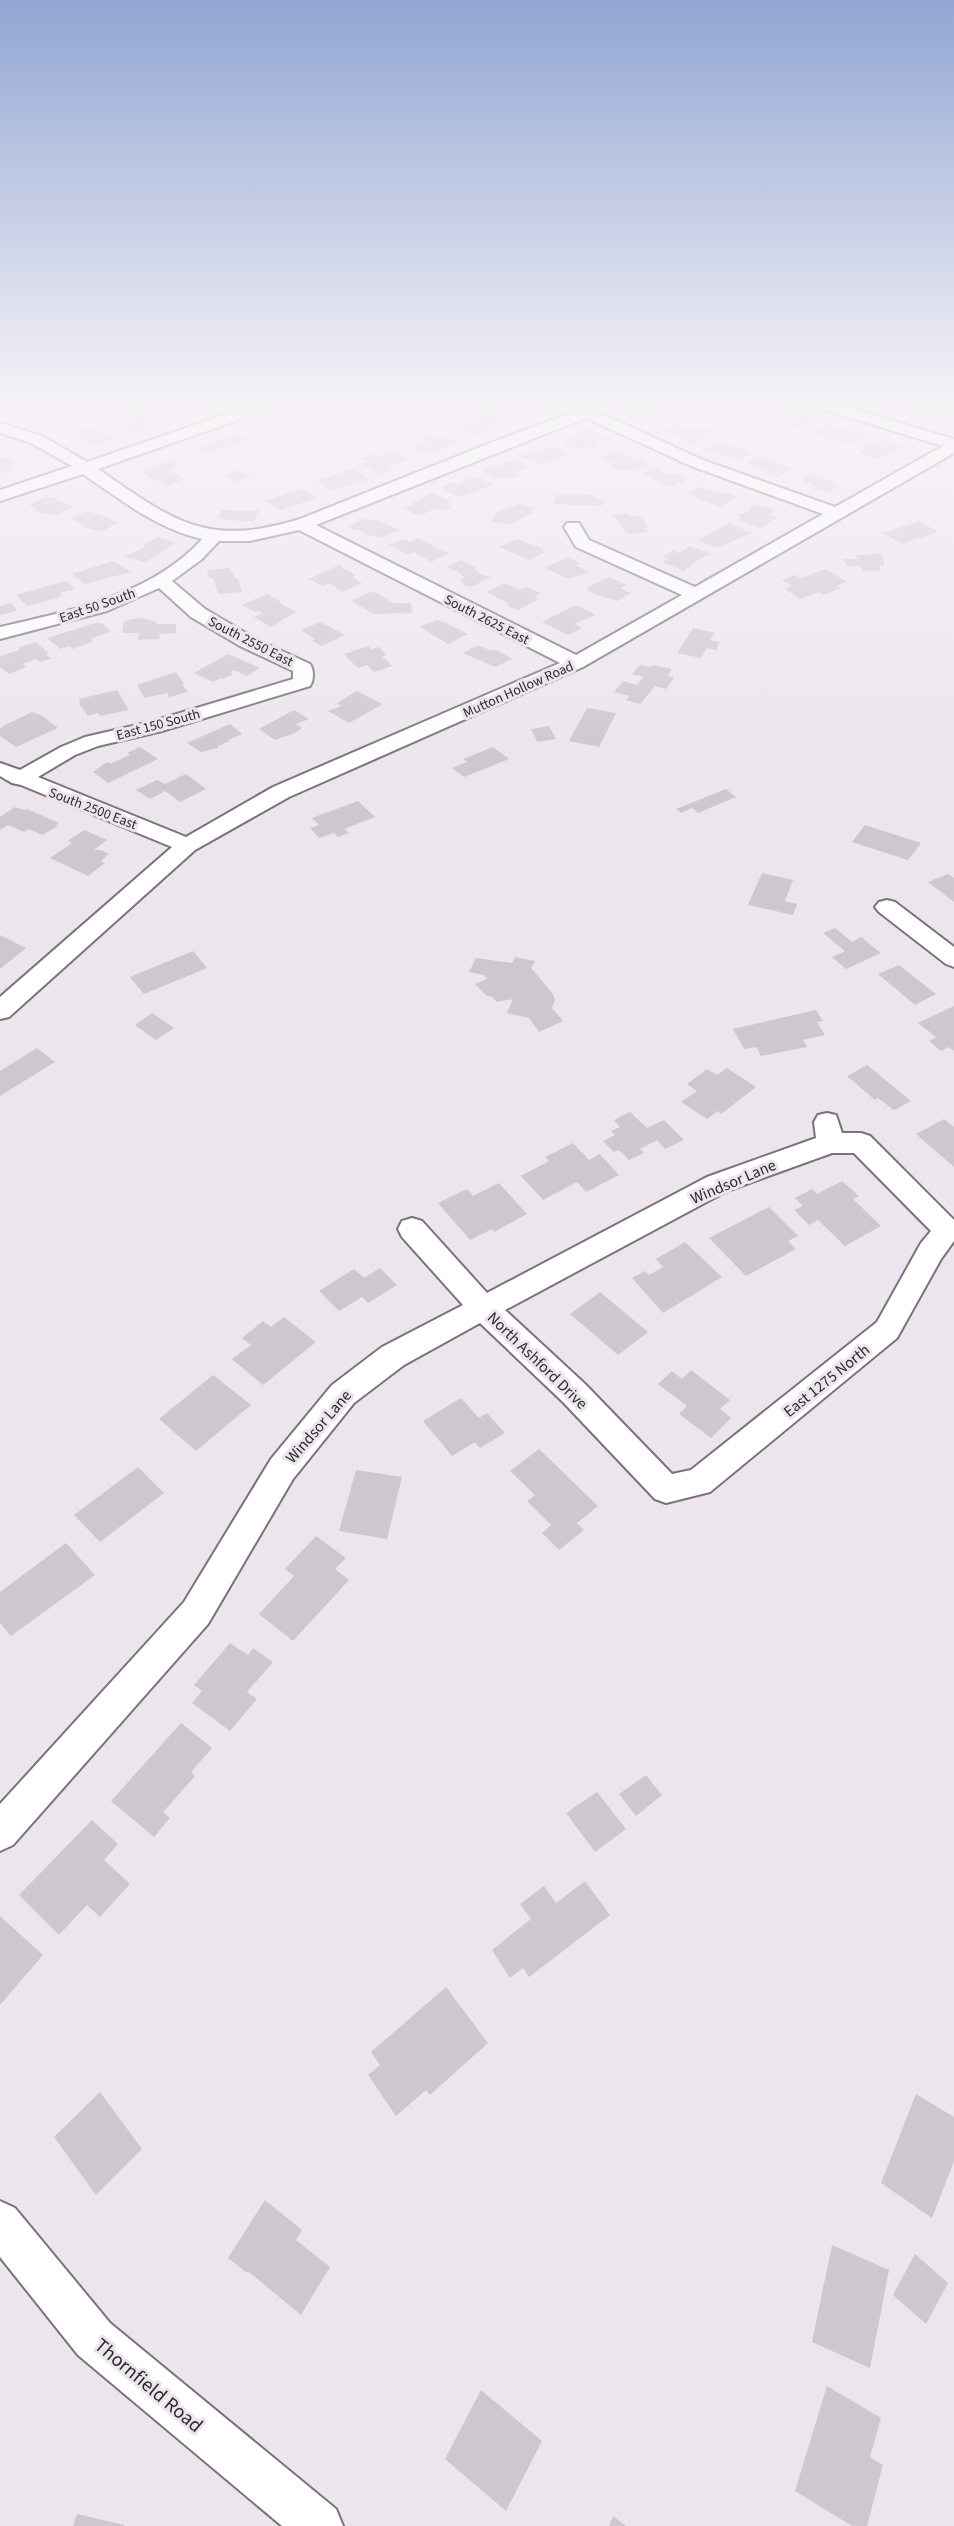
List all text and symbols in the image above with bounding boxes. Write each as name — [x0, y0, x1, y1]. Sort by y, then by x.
street label: East 50 South — [57, 584, 138, 628]
street label: South 2625 East — [440, 590, 533, 650]
street label: South 2550 East — [204, 612, 297, 672]
street label: Mutton Hollow Road — [460, 657, 577, 723]
street label: East 150 South — [114, 704, 203, 746]
street label: South 2500 East — [46, 783, 140, 835]
street label: Windsor Lane — [687, 1154, 780, 1210]
street label: North Ashford Drive — [482, 1307, 592, 1414]
street label: East 1275 North — [779, 1339, 874, 1422]
street label: Windsor Lane — [281, 1385, 357, 1468]
street label: Thornfield Road — [88, 2332, 209, 2440]

